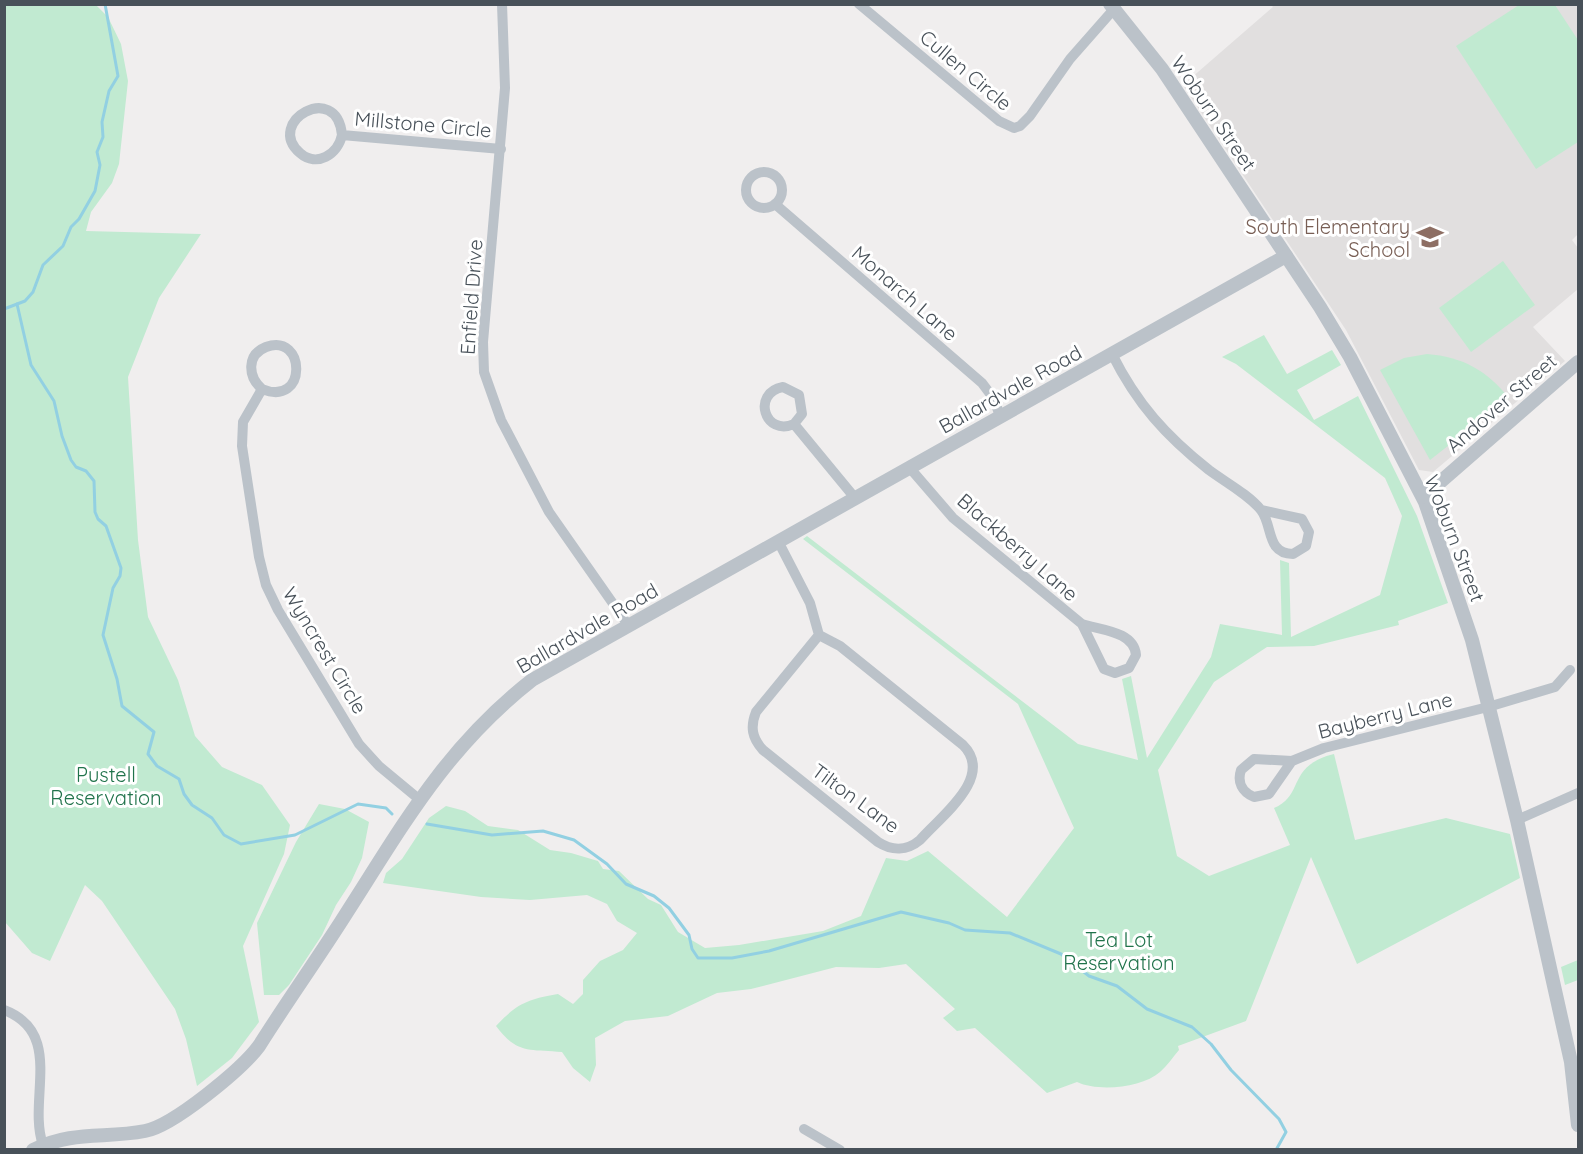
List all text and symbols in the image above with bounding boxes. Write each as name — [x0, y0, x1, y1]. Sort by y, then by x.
street label: Cullen Circle — [915, 24, 1017, 116]
street label: Woburn Street — [1166, 50, 1262, 176]
street label: Millstone Circle — [354, 106, 492, 142]
place label: South Elementary School — [1246, 214, 1410, 262]
school or university icon: South Elementary School — [1415, 222, 1445, 252]
street label: Enfield Drive — [454, 238, 488, 356]
street label: Monarch Lane — [847, 240, 963, 346]
street label: Ballardvale Road — [934, 339, 1086, 439]
street label: Andover Street — [1441, 348, 1562, 458]
street label: Woburn Street — [1419, 471, 1491, 605]
street label: Blackberry Lane — [952, 488, 1084, 606]
street label: Ballardvale Road — [512, 577, 662, 679]
street label: Wyncrest Circle — [277, 582, 373, 718]
street label: Bayberry Lane — [1315, 686, 1455, 744]
street label: Tilton Lane — [807, 758, 905, 838]
park label: Pustell Reservation — [50, 762, 162, 810]
park label: Tea Lot Reservation — [1063, 927, 1175, 975]

